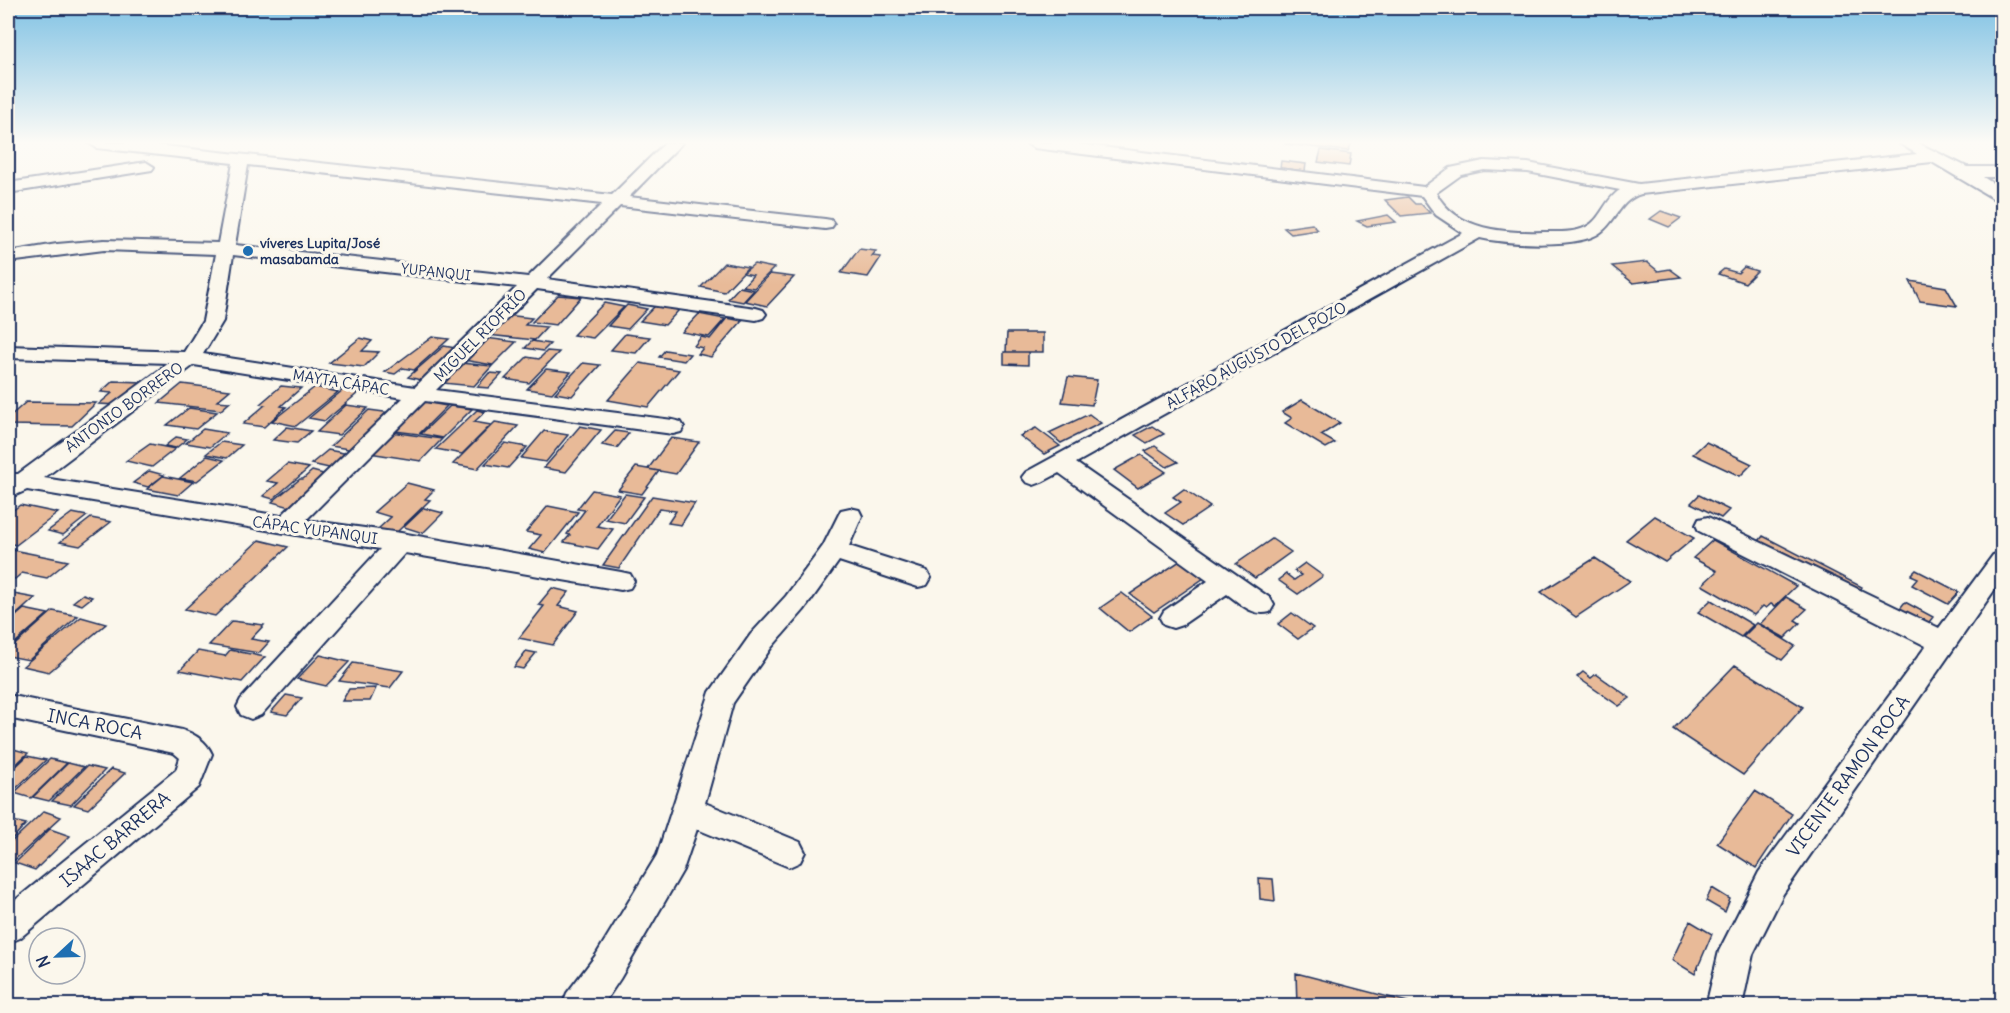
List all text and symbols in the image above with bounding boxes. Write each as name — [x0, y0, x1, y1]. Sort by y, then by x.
place label: víveres Lupita/José masabamda — [260, 234, 381, 268]
marker: víveres Lupita/José masabamda — [241, 244, 255, 258]
street label: YUPANQUI — [400, 259, 472, 285]
street label: MIGUEL RIOFRÍO — [430, 285, 530, 385]
street label: ALFARO AUGUSTO DEL POZO — [1162, 297, 1350, 413]
street label: ANTONIO BORRERO — [61, 358, 187, 456]
street label: MAYTA CÁPAC — [291, 365, 391, 399]
street label: CÁPAC YUPANQUI — [251, 512, 379, 548]
street label: VICENTE RAMON ROCA — [1781, 690, 1915, 862]
street label: INCA ROCA — [45, 703, 145, 745]
street label: ISAAC BARRERA — [55, 786, 175, 892]
north arrow — [27, 926, 87, 986]
text: N — [32, 953, 54, 970]

